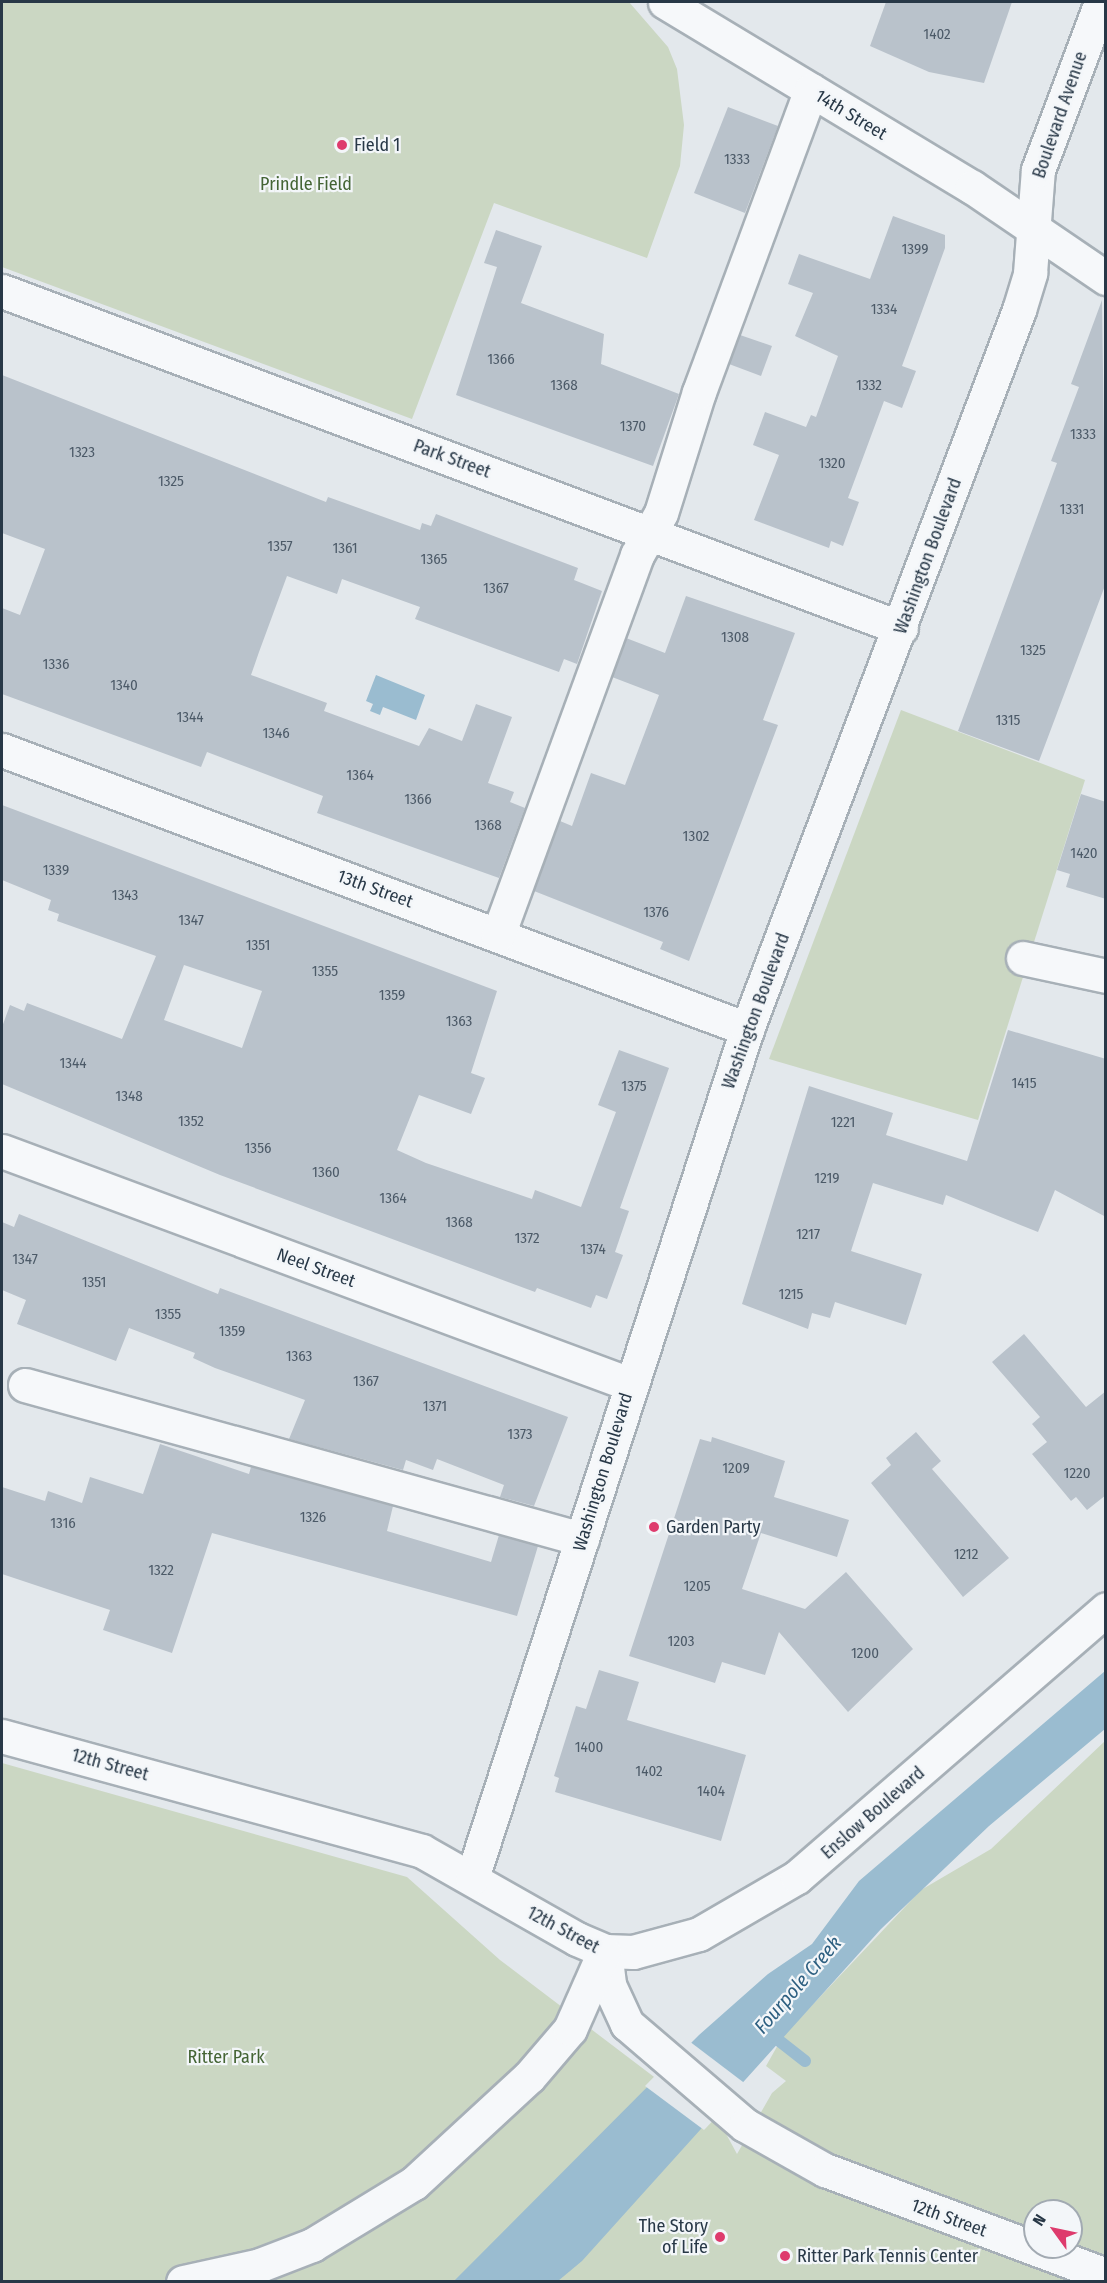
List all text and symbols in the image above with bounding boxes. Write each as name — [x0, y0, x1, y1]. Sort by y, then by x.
house number: 1402 — [923, 26, 951, 44]
street label: Boulevard Avenue — [1028, 49, 1092, 181]
street label: 14th Street — [811, 85, 891, 145]
place label: Field 1 — [354, 134, 400, 156]
marker: Field 1 — [335, 138, 349, 152]
house number: 1333 — [724, 151, 750, 169]
park label: Prindle Field — [260, 173, 352, 195]
house number: 1399 — [901, 241, 929, 259]
house number: 1334 — [871, 301, 897, 319]
house number: 1366 — [487, 351, 515, 369]
house number: 1368 — [550, 377, 578, 395]
house number: 1332 — [856, 377, 882, 395]
house number: 1370 — [620, 418, 646, 436]
house number: 1333 — [1070, 426, 1096, 444]
street label: Park Street — [411, 435, 493, 483]
house number: 1323 — [69, 444, 95, 462]
house number: 1320 — [819, 455, 845, 473]
house number: 1325 — [158, 473, 184, 491]
street label: Washington Boulevard — [890, 475, 966, 637]
house number: 1331 — [1060, 501, 1084, 519]
house number: 1357 — [267, 538, 293, 556]
house number: 1361 — [332, 540, 358, 558]
house number: 1365 — [421, 551, 447, 569]
house number: 1367 — [483, 580, 509, 598]
house number: 1308 — [721, 629, 749, 647]
house number: 1325 — [1020, 642, 1046, 660]
house number: 1336 — [43, 656, 69, 674]
house number: 1340 — [110, 677, 138, 695]
house number: 1344 — [176, 709, 204, 727]
house number: 1315 — [996, 712, 1020, 730]
house number: 1346 — [262, 725, 290, 743]
house number: 1364 — [346, 767, 374, 785]
house number: 1366 — [404, 791, 432, 809]
house number: 1368 — [474, 817, 502, 835]
house number: 1302 — [683, 828, 709, 846]
house number: 1420 — [1070, 845, 1098, 863]
house number: 1339 — [43, 862, 69, 880]
street label: 13th Street — [334, 865, 416, 913]
house number: 1343 — [112, 887, 138, 905]
house number: 1376 — [643, 904, 669, 922]
house number: 1347 — [178, 912, 204, 930]
street label: Washington Boulevard — [718, 930, 794, 1092]
house number: 1351 — [246, 937, 270, 955]
house number: 1355 — [312, 963, 338, 981]
house number: 1359 — [379, 987, 405, 1005]
house number: 1363 — [446, 1013, 472, 1031]
house number: 1344 — [59, 1055, 87, 1073]
house number: 1415 — [1011, 1075, 1037, 1093]
house number: 1375 — [621, 1078, 647, 1096]
house number: 1348 — [115, 1088, 143, 1106]
house number: 1352 — [178, 1113, 204, 1131]
house number: 1221 — [831, 1114, 855, 1132]
house number: 1356 — [245, 1140, 271, 1158]
house number: 1360 — [312, 1164, 340, 1182]
house number: 1219 — [814, 1170, 840, 1188]
house number: 1364 — [379, 1190, 407, 1208]
house number: 1368 — [445, 1214, 473, 1232]
house number: 1217 — [796, 1226, 820, 1244]
house number: 1372 — [514, 1230, 540, 1248]
house number: 1374 — [580, 1241, 606, 1259]
street label: Neel Street — [274, 1244, 358, 1292]
house number: 1347 — [12, 1251, 38, 1269]
house number: 1351 — [82, 1274, 106, 1292]
house number: 1215 — [779, 1286, 803, 1304]
house number: 1355 — [155, 1306, 181, 1324]
house number: 1359 — [219, 1323, 245, 1341]
house number: 1363 — [286, 1348, 312, 1366]
house number: 1367 — [353, 1373, 379, 1391]
street label: Washington Boulevard — [569, 1390, 637, 1554]
house number: 1371 — [423, 1398, 447, 1416]
house number: 1373 — [507, 1426, 533, 1444]
house number: 1209 — [722, 1460, 750, 1478]
house number: 1220 — [1064, 1465, 1090, 1483]
house number: 1326 — [300, 1509, 326, 1527]
house number: 1316 — [50, 1515, 76, 1533]
place label: Garden Party — [666, 1516, 761, 1538]
marker: Garden Party — [647, 1520, 661, 1534]
house number: 1212 — [954, 1546, 978, 1564]
house number: 1322 — [148, 1562, 174, 1580]
house number: 1205 — [683, 1578, 711, 1596]
house number: 1203 — [668, 1633, 694, 1651]
house number: 1200 — [851, 1645, 879, 1663]
house number: 1400 — [575, 1739, 603, 1757]
street label: 12th Street — [69, 1744, 151, 1786]
street label: Enslow Boulevard — [817, 1762, 929, 1864]
house number: 1402 — [635, 1763, 663, 1781]
house number: 1404 — [697, 1783, 725, 1801]
street label: 12th Street — [523, 1902, 603, 1958]
water label: Fourpole Creek — [749, 1931, 847, 2039]
park label: Ritter Park — [187, 2046, 265, 2068]
street label: 12th Street — [908, 2194, 990, 2242]
north arrow — [1023, 2199, 1083, 2259]
text: N — [1029, 2211, 1050, 2229]
place label: The Story of Life — [639, 2216, 708, 2258]
marker: The Story of Life — [713, 2230, 727, 2244]
place label: Ritter Park Tennis Center — [797, 2245, 978, 2267]
marker: Ritter Park Tennis Center — [778, 2249, 792, 2263]

